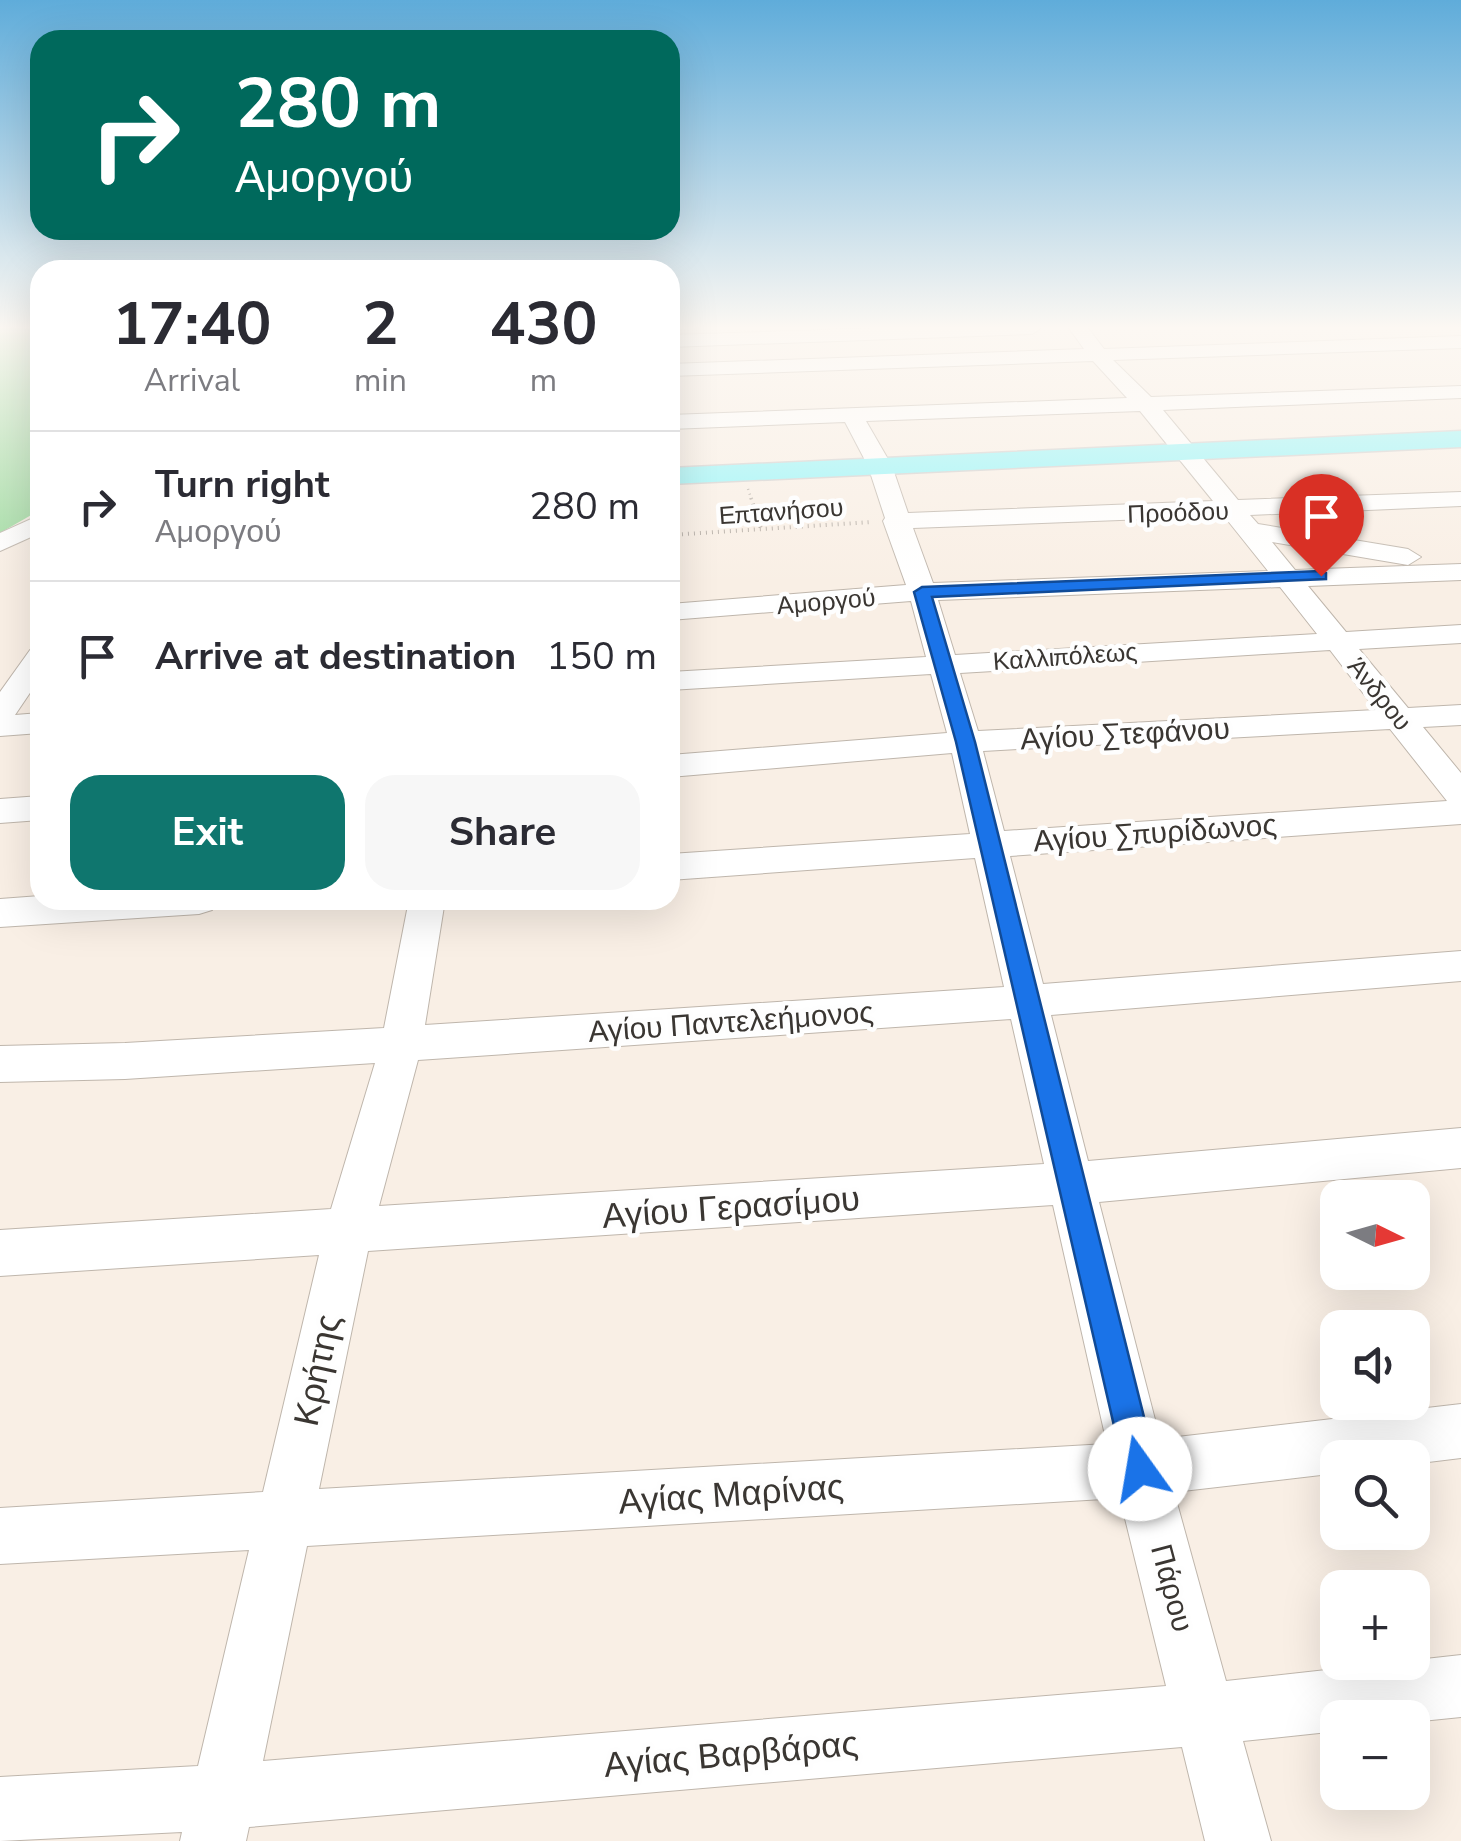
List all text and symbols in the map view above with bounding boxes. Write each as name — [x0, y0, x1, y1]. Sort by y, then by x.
text: 280 m — [235, 56, 441, 152]
icon: right — [70, 70, 200, 200]
text: Αμοργού — [235, 147, 413, 208]
text: 17:40 — [113, 283, 271, 365]
text: 2 — [362, 283, 398, 365]
text: 430 — [489, 283, 597, 365]
text: Arrival — [144, 359, 240, 402]
text: min — [354, 359, 407, 402]
text: m — [530, 359, 557, 402]
text: Turn right — [155, 459, 330, 510]
pin — [1279, 474, 1364, 577]
icon: right — [70, 479, 125, 534]
text: 280 m — [529, 481, 640, 532]
icon: arrive — [1294, 489, 1349, 544]
street label: Επτανήσου — [718, 491, 844, 533]
street label: Προόδου — [1127, 494, 1229, 532]
text: Αμοργού — [155, 510, 282, 553]
street label: Αμοργού — [775, 581, 877, 623]
icon: arrive — [70, 629, 125, 684]
text: Arrive at destination — [155, 631, 516, 682]
text: 150 m — [546, 631, 657, 682]
street label: Καλλιπόλεως — [992, 635, 1138, 679]
street label: Άνδρου — [1339, 651, 1419, 738]
street label: Αγίου Στεφάνου — [1019, 709, 1231, 760]
button: Exit — [70, 775, 345, 890]
button: Share — [365, 775, 640, 890]
street label: Αγίου Σπυρίδωνος — [1032, 805, 1278, 862]
street label: Αγίου Παντελεήμονος — [587, 992, 875, 1053]
street label: Αγίου Γερασίμου — [601, 1175, 861, 1240]
north arrow — [1320, 1180, 1430, 1290]
map controls — [1320, 1180, 1430, 1810]
street label: Κρήτης — [283, 1310, 352, 1430]
button: sound — [1320, 1310, 1430, 1420]
position arrow — [1088, 1417, 1192, 1521]
button: search — [1320, 1440, 1430, 1550]
street label: Αγίας Μαρίνας — [617, 1463, 845, 1526]
street label: Πάρου — [1140, 1540, 1203, 1637]
button: + — [1320, 1570, 1430, 1680]
button: − — [1320, 1700, 1430, 1810]
street label: Αγίας Βαρβάρας — [602, 1720, 860, 1789]

